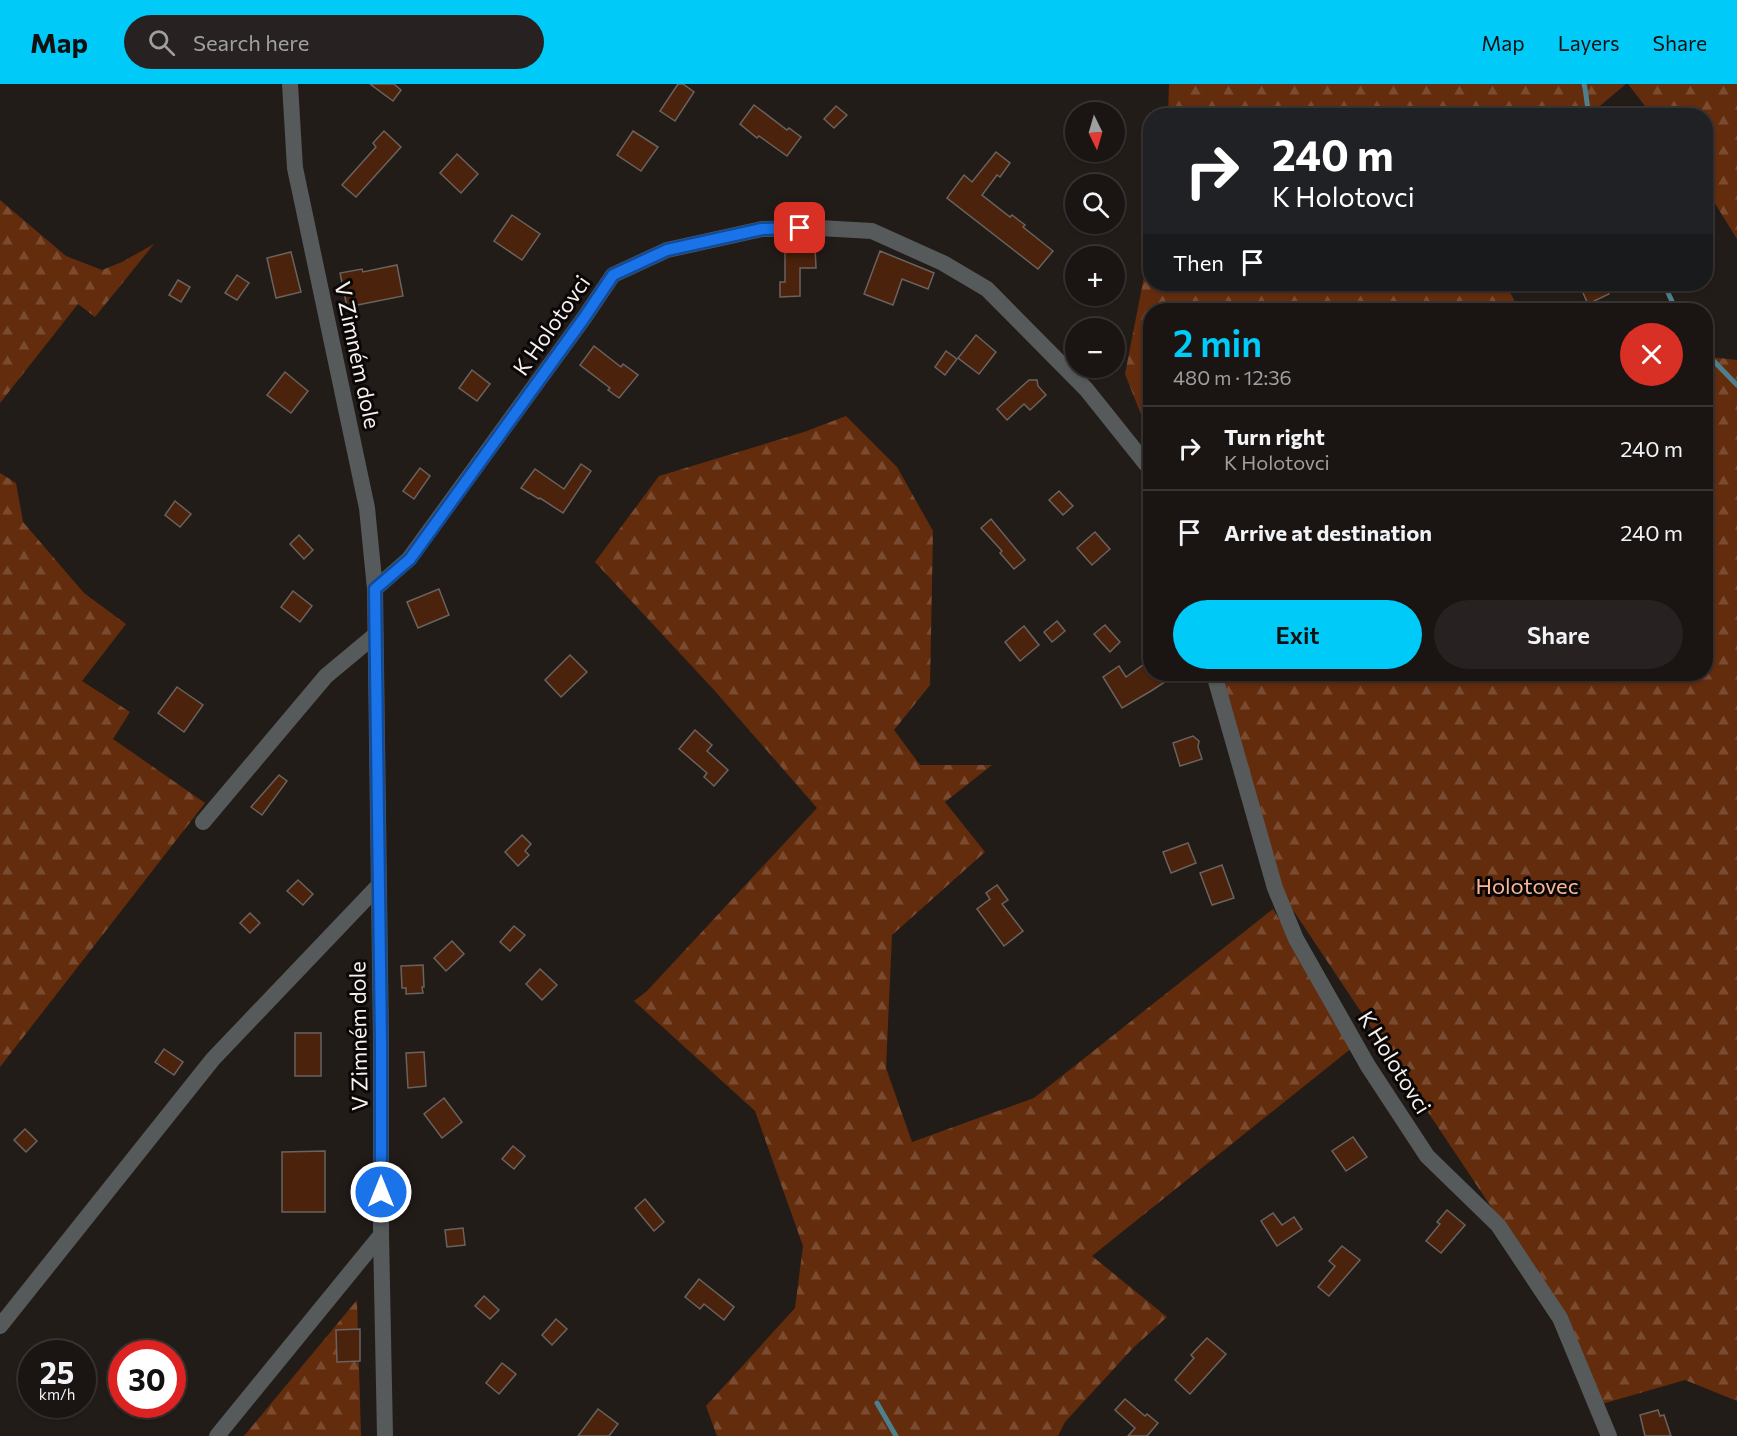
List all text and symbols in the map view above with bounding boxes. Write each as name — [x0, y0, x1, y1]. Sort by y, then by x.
search box — [124, 15, 544, 69]
text: Map — [30, 25, 88, 59]
icon: search — [145, 26, 178, 59]
text: Search here — [193, 29, 309, 56]
text: Map — [1481, 30, 1525, 55]
text: Layers — [1558, 30, 1620, 55]
text: Share — [1653, 30, 1707, 55]
north arrow — [1065, 102, 1125, 162]
map controls — [1065, 102, 1125, 378]
text: 240 m — [1272, 128, 1394, 180]
icon: right — [1173, 132, 1251, 210]
button: search — [1065, 174, 1125, 234]
text: K Holotovci — [1272, 180, 1415, 213]
pin — [774, 202, 825, 253]
icon: arrive — [783, 211, 816, 244]
button: + — [1065, 246, 1125, 306]
icon: arrive — [1236, 246, 1269, 279]
text: Then — [1173, 249, 1224, 276]
street label: K Holotovci — [507, 270, 595, 380]
street label: V Zimném dole — [329, 279, 387, 431]
button: − — [1065, 318, 1125, 378]
text: 2 min — [1173, 320, 1262, 364]
button: close — [1620, 323, 1683, 386]
text: 480 m · 12:36 — [1173, 365, 1292, 389]
text: Turn right — [1224, 423, 1325, 450]
icon: right — [1173, 432, 1206, 465]
text: 240 m — [1620, 435, 1683, 462]
text: K Holotovci — [1224, 450, 1330, 474]
icon: arrive — [1173, 516, 1206, 549]
text: Arrive at destination — [1224, 519, 1432, 546]
text: 240 m — [1620, 519, 1683, 546]
button: Exit — [1173, 600, 1422, 669]
button: Share — [1434, 600, 1683, 669]
park label: Holotovec — [1475, 872, 1579, 899]
street label: V Zimném dole — [343, 961, 373, 1111]
street label: K Holotovci — [1353, 1006, 1437, 1118]
position arrow — [349, 1160, 413, 1224]
speed limit sign: 30 — [108, 1340, 186, 1418]
text: 25 — [40, 1353, 74, 1390]
text: km/h — [39, 1385, 75, 1403]

